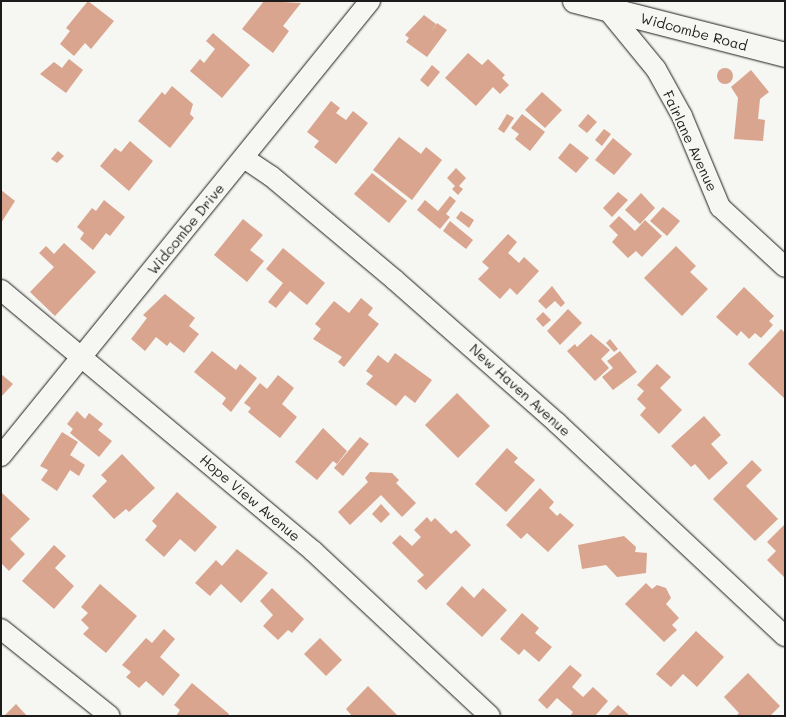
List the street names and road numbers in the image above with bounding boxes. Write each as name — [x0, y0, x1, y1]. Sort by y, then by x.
street label: Widcombe Road — [639, 10, 749, 54]
street label: Fairlane Avenue — [659, 88, 721, 194]
street label: Widcombe Drive — [144, 180, 228, 278]
street label: New Haven Avenue — [466, 340, 574, 440]
street label: Hope View Avenue — [196, 451, 304, 545]

